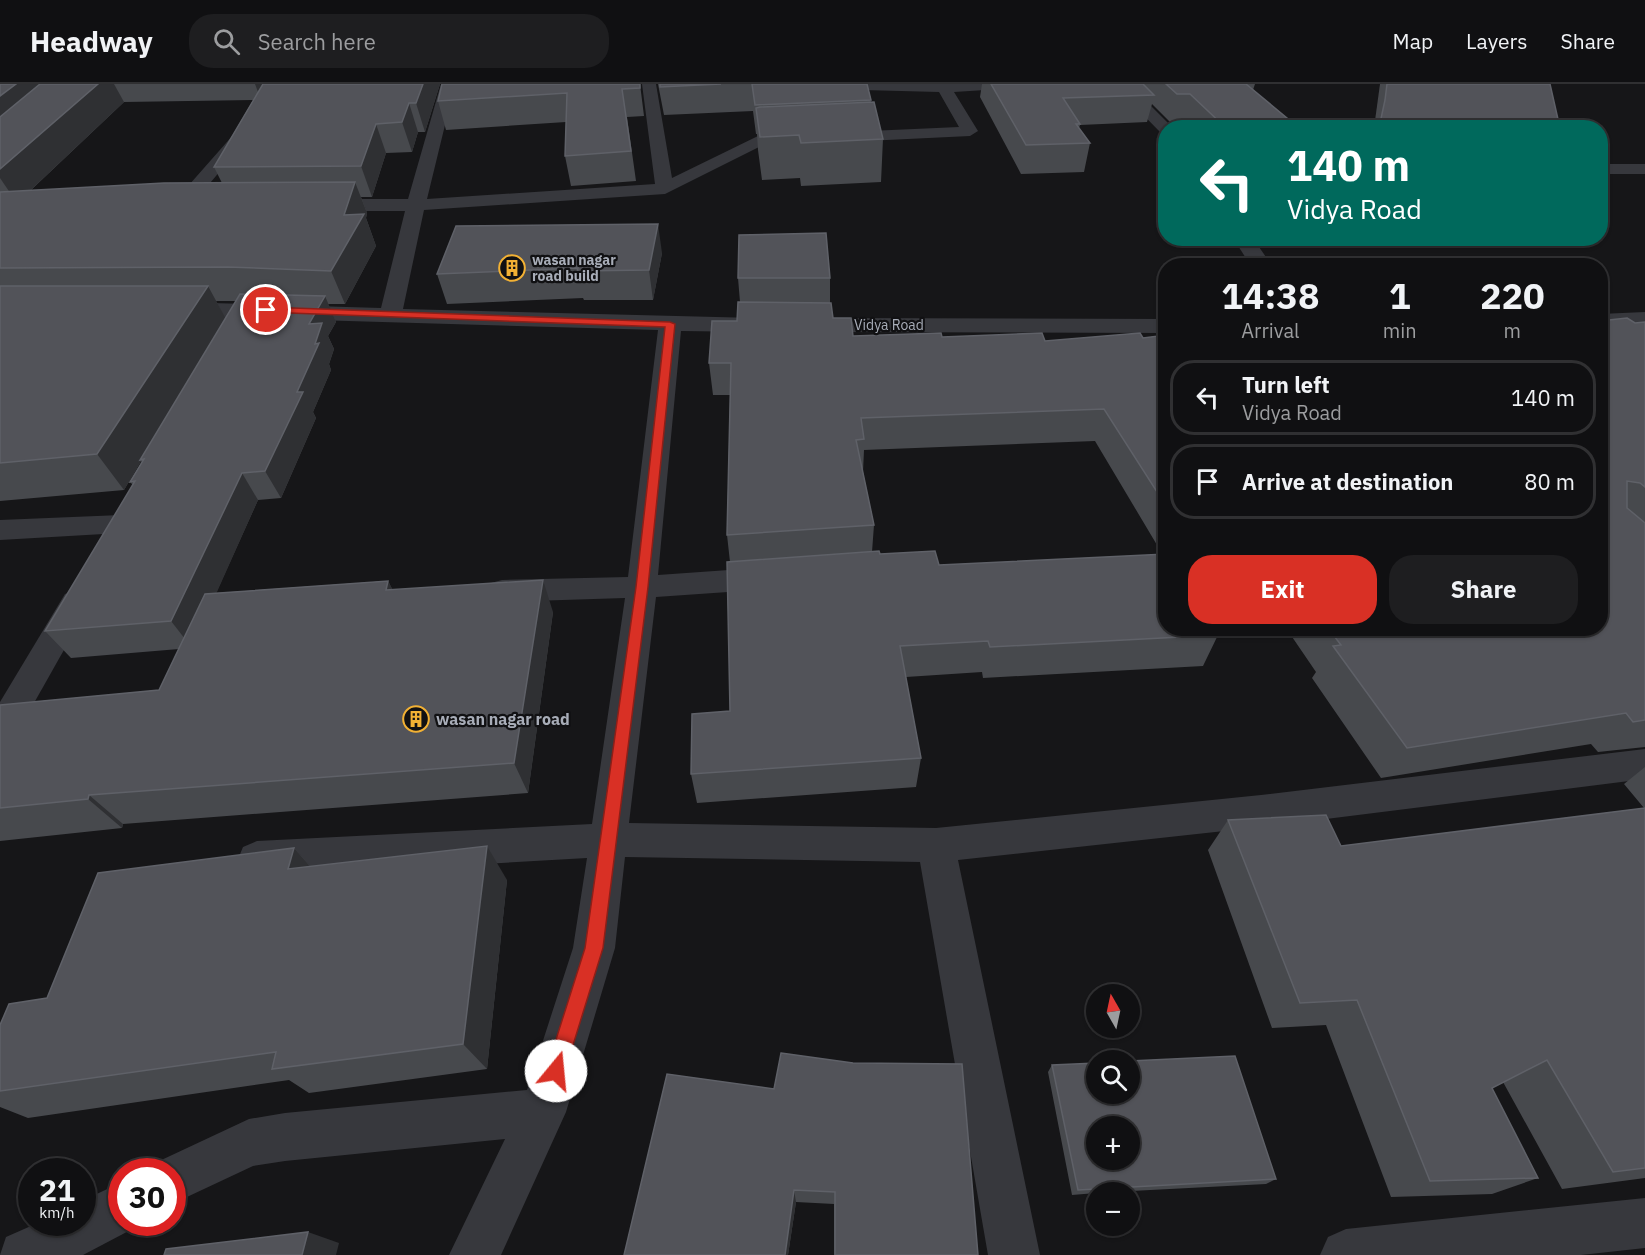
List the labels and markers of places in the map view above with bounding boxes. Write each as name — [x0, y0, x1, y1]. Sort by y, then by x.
place label: wasan nagar road build — [532, 251, 616, 285]
building icon: wasan nagar road build — [497, 253, 527, 283]
pin — [240, 284, 291, 335]
building icon: wasan nagar road — [401, 704, 431, 734]
place label: wasan nagar road — [436, 709, 570, 729]

